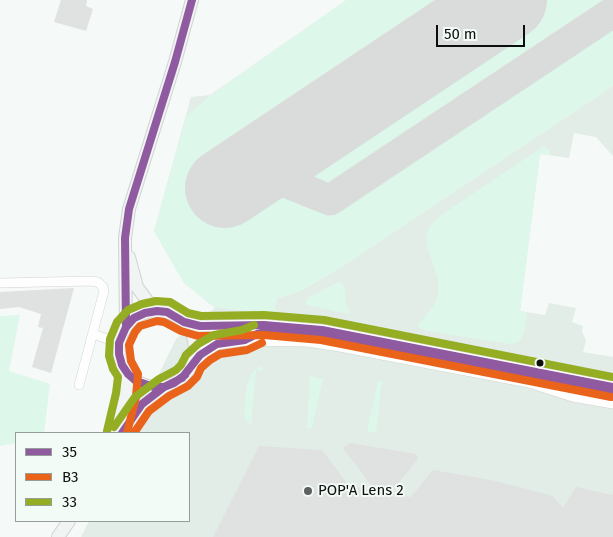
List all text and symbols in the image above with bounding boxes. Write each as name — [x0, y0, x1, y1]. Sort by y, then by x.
scale bar — [438, 15, 527, 47]
text: 50 m — [444, 25, 477, 43]
unlabelled marker — [535, 358, 545, 368]
legend — [15, 432, 190, 522]
text: 35 — [62, 443, 77, 461]
text: B3 — [62, 468, 79, 486]
place label: POP'A Lens 2 — [318, 482, 404, 500]
marker: POP'A Lens 2 — [302, 485, 314, 497]
text: 33 — [62, 493, 77, 511]

